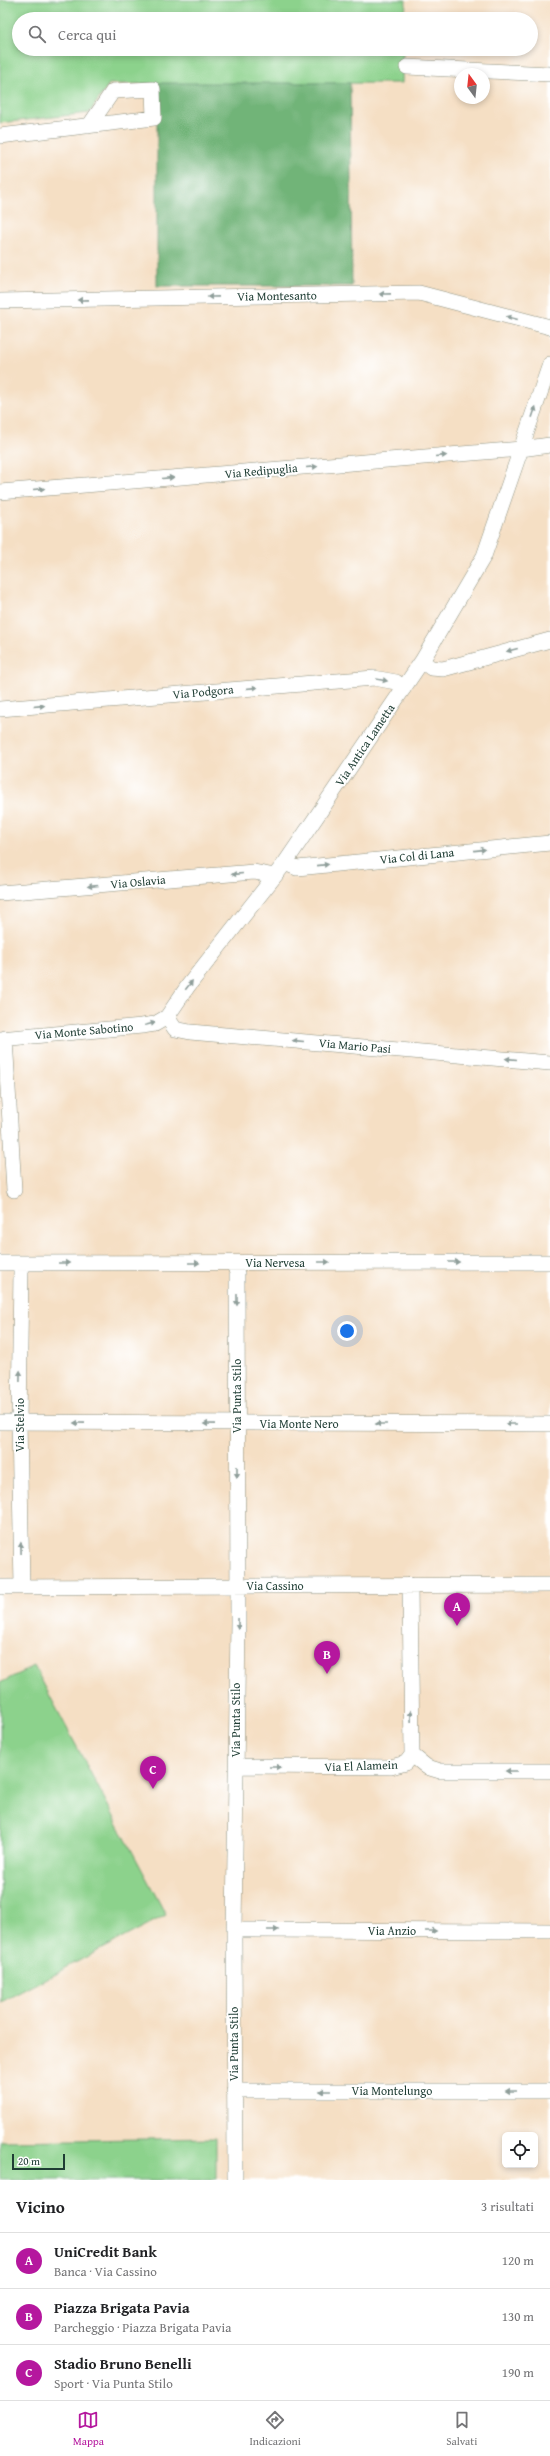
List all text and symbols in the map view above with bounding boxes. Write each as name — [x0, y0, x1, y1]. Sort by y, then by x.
search box — [12, 12, 538, 56]
icon: search — [26, 23, 48, 45]
text: Cerca qui — [58, 24, 116, 45]
north arrow — [454, 68, 490, 104]
street label: Via Montesanto — [237, 286, 317, 305]
one-way arrow — [378, 291, 391, 297]
one-way arrow — [206, 294, 219, 300]
one-way arrow — [76, 297, 89, 303]
one-way arrow — [506, 314, 518, 320]
one-way arrow — [531, 406, 537, 418]
one-way arrow — [435, 452, 448, 459]
street label: Via Redipuglia — [224, 459, 298, 482]
one-way arrow — [306, 463, 318, 470]
one-way arrow — [162, 475, 174, 482]
one-way arrow — [33, 486, 45, 493]
one-way arrow — [506, 647, 518, 653]
one-way arrow — [376, 677, 388, 683]
street label: Via Podgora — [172, 680, 234, 703]
one-way arrow — [246, 685, 258, 692]
street label: Via Antica Lametta — [331, 700, 399, 789]
one-way arrow — [33, 702, 45, 709]
street label: Via Col di Lana — [379, 843, 455, 868]
one-way arrow — [474, 846, 486, 853]
one-way arrow — [317, 862, 329, 868]
one-way arrow — [231, 870, 243, 877]
street label: Via Oslavia — [110, 871, 167, 892]
one-way arrow — [87, 882, 99, 889]
one-way arrow — [185, 979, 193, 990]
street label: Via Monte Sabotino — [34, 1018, 134, 1043]
one-way arrow — [144, 1021, 156, 1027]
street label: Via Mario Pasi — [318, 1034, 392, 1057]
one-way arrow — [292, 1038, 304, 1045]
one-way arrow — [505, 1056, 517, 1063]
street label: Via Nervesa — [245, 1254, 305, 1271]
one-way arrow — [318, 1259, 331, 1265]
one-way arrow — [448, 1259, 461, 1265]
one-way arrow — [58, 1260, 71, 1266]
one-way arrow — [188, 1260, 201, 1266]
one-way arrow — [234, 1294, 240, 1307]
your location — [337, 1321, 357, 1341]
street label: Via Punta Stilo — [228, 1359, 245, 1433]
one-way arrow — [17, 1369, 23, 1382]
street label: Via Stelvio — [11, 1398, 28, 1452]
street label: Via Monte Nero — [259, 1415, 339, 1432]
one-way arrow — [72, 1420, 85, 1426]
one-way arrow — [202, 1421, 215, 1427]
one-way arrow — [374, 1421, 387, 1427]
one-way arrow — [504, 1421, 517, 1427]
one-way arrow — [234, 1466, 240, 1479]
one-way arrow — [18, 1542, 25, 1554]
street label: Via Cassino — [246, 1577, 304, 1594]
pin: A — [444, 1593, 470, 1626]
one-way arrow — [235, 1618, 241, 1631]
pin: B — [314, 1641, 340, 1674]
street label: Via Punta Stilo — [227, 1683, 244, 1757]
one-way arrow — [408, 1709, 414, 1722]
pin: C — [140, 1756, 166, 1789]
street label: Via El Alamein — [324, 1756, 398, 1775]
one-way arrow — [269, 1764, 282, 1770]
one-way arrow — [504, 1768, 517, 1774]
street label: Via Anzio — [368, 1922, 416, 1939]
one-way arrow — [267, 1927, 280, 1933]
one-way arrow — [425, 1928, 438, 1934]
street label: Via Punta Stilo — [225, 2007, 242, 2081]
street label: Via Montelungo — [352, 2082, 432, 2099]
one-way arrow — [318, 2088, 331, 2094]
one-way arrow — [504, 2088, 517, 2094]
map controls — [502, 2132, 538, 2168]
button: locate — [502, 2132, 538, 2168]
scale bar — [12, 2152, 65, 2171]
text: 20 m — [18, 2153, 40, 2169]
text: Vicino — [16, 2194, 65, 2219]
text: 3 risultati — [481, 2197, 534, 2216]
text: UniCredit Bank — [54, 2241, 157, 2262]
text: A — [25, 2251, 33, 2270]
text: 120 m — [502, 2251, 534, 2270]
text: Banca · Via Cassino — [54, 2262, 157, 2281]
text: Piazza Brigata Pavia — [54, 2297, 190, 2318]
text: B — [25, 2307, 33, 2326]
text: 130 m — [502, 2307, 534, 2326]
text: Parcheggio · Piazza Brigata Pavia — [54, 2318, 231, 2337]
text: Stadio Bruno Benelli — [54, 2353, 192, 2374]
text: C — [25, 2363, 33, 2382]
text: 190 m — [502, 2363, 534, 2382]
text: Sport · Via Punta Stilo — [54, 2374, 173, 2393]
tab: Mappa — [73, 2409, 104, 2449]
tab: Indicazioni — [249, 2409, 301, 2449]
tab: Salvati — [446, 2409, 477, 2449]

